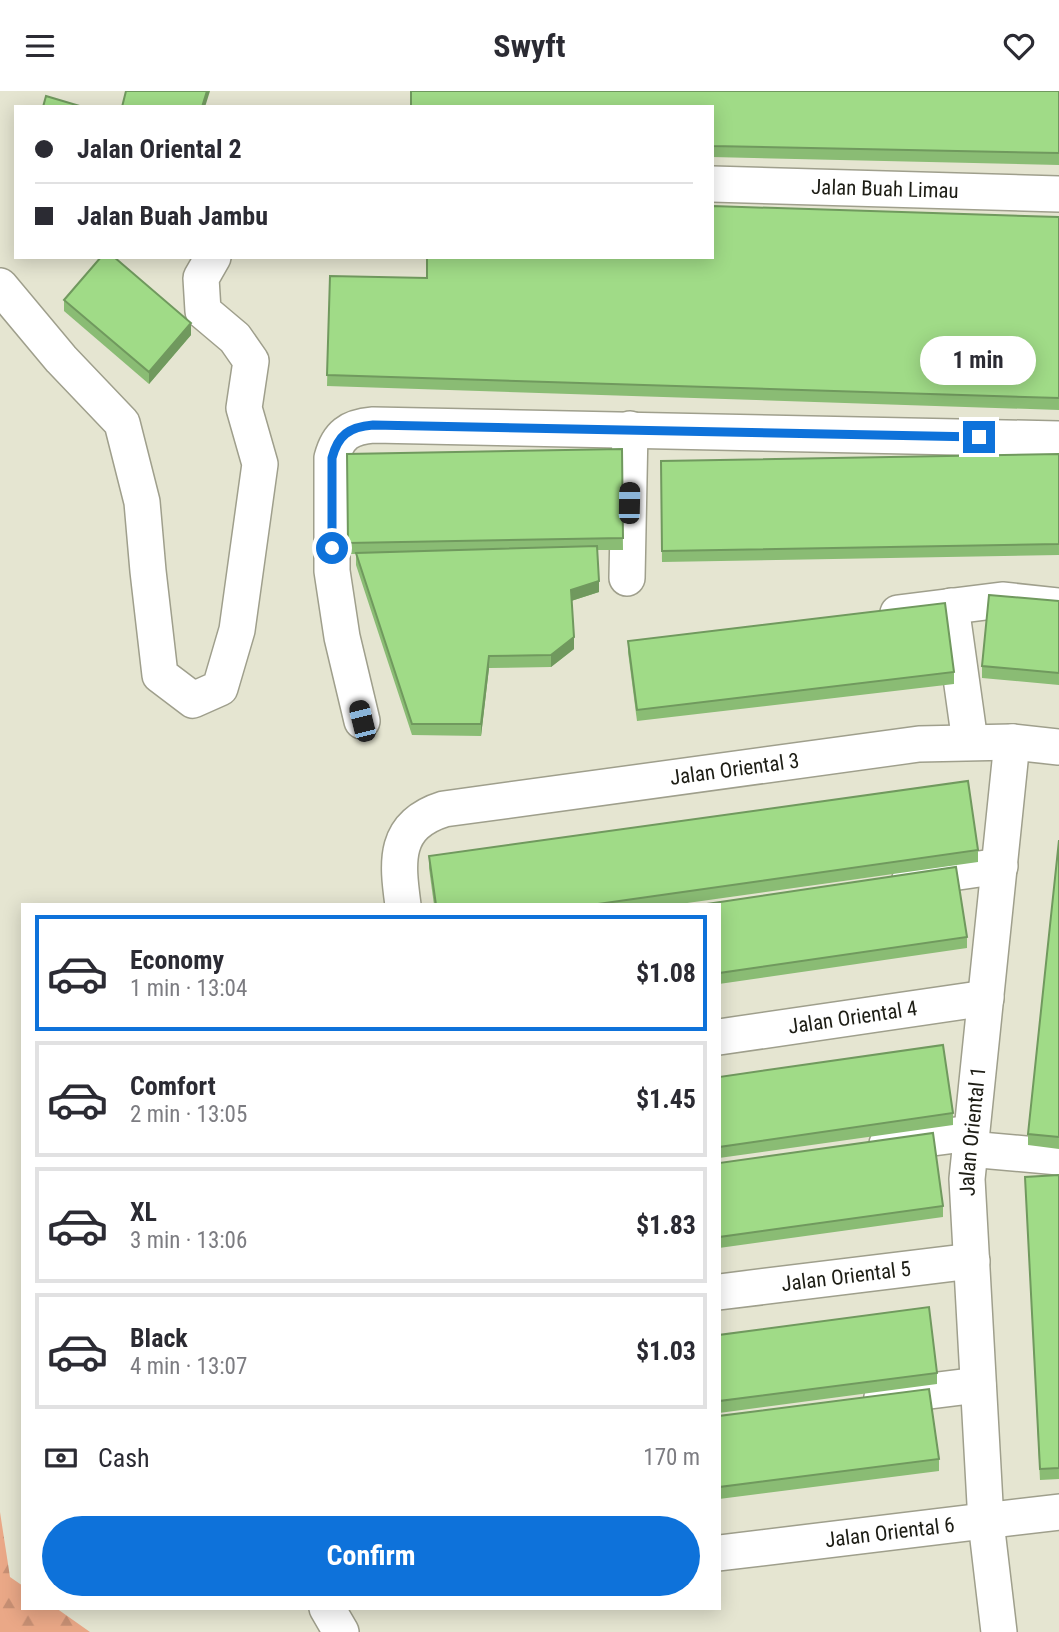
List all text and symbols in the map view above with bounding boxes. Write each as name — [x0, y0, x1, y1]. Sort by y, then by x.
icon: menu — [21, 27, 59, 65]
text: Swyft — [493, 27, 566, 65]
icon: heart — [1000, 27, 1038, 65]
text: Jalan Oriental 2 — [77, 134, 242, 164]
street label: Jalan Buah Limau — [811, 175, 959, 203]
text: Jalan Buah Jambu — [77, 201, 268, 231]
callout: 1 min — [921, 335, 1037, 385]
text: 1 min — [952, 347, 1004, 374]
route end — [963, 421, 995, 453]
car — [619, 482, 640, 524]
route start — [316, 532, 348, 564]
car — [347, 698, 378, 744]
street label: Jalan Oriental 3 — [668, 749, 801, 790]
icon: car — [46, 942, 109, 1005]
text: Economy — [130, 945, 224, 975]
text: $1.08 — [636, 958, 696, 988]
text: 1 min · 13:04 — [130, 975, 247, 1002]
street label: Jalan Oriental 4 — [786, 996, 919, 1039]
street label: Jalan Oriental 1 — [955, 1066, 990, 1197]
icon: car — [46, 1068, 109, 1131]
text: Comfort — [130, 1071, 216, 1101]
text: $1.45 — [636, 1084, 696, 1114]
text: 2 min · 13:05 — [130, 1101, 247, 1128]
icon: car — [46, 1194, 109, 1257]
text: XL — [130, 1197, 157, 1227]
text: $1.83 — [636, 1210, 696, 1240]
text: 3 min · 13:06 — [130, 1227, 247, 1254]
street label: Jalan Oriental 5 — [780, 1257, 912, 1296]
icon: car — [46, 1320, 109, 1383]
text: Black — [130, 1323, 188, 1353]
text: $1.03 — [636, 1336, 696, 1366]
text: 4 min · 13:07 — [130, 1353, 247, 1380]
icon: cash — [42, 1439, 80, 1477]
text: Cash — [98, 1443, 150, 1473]
text: 170 m — [643, 1444, 700, 1471]
street label: Jalan Oriental 6 — [824, 1513, 956, 1552]
button: Confirm — [42, 1516, 700, 1596]

